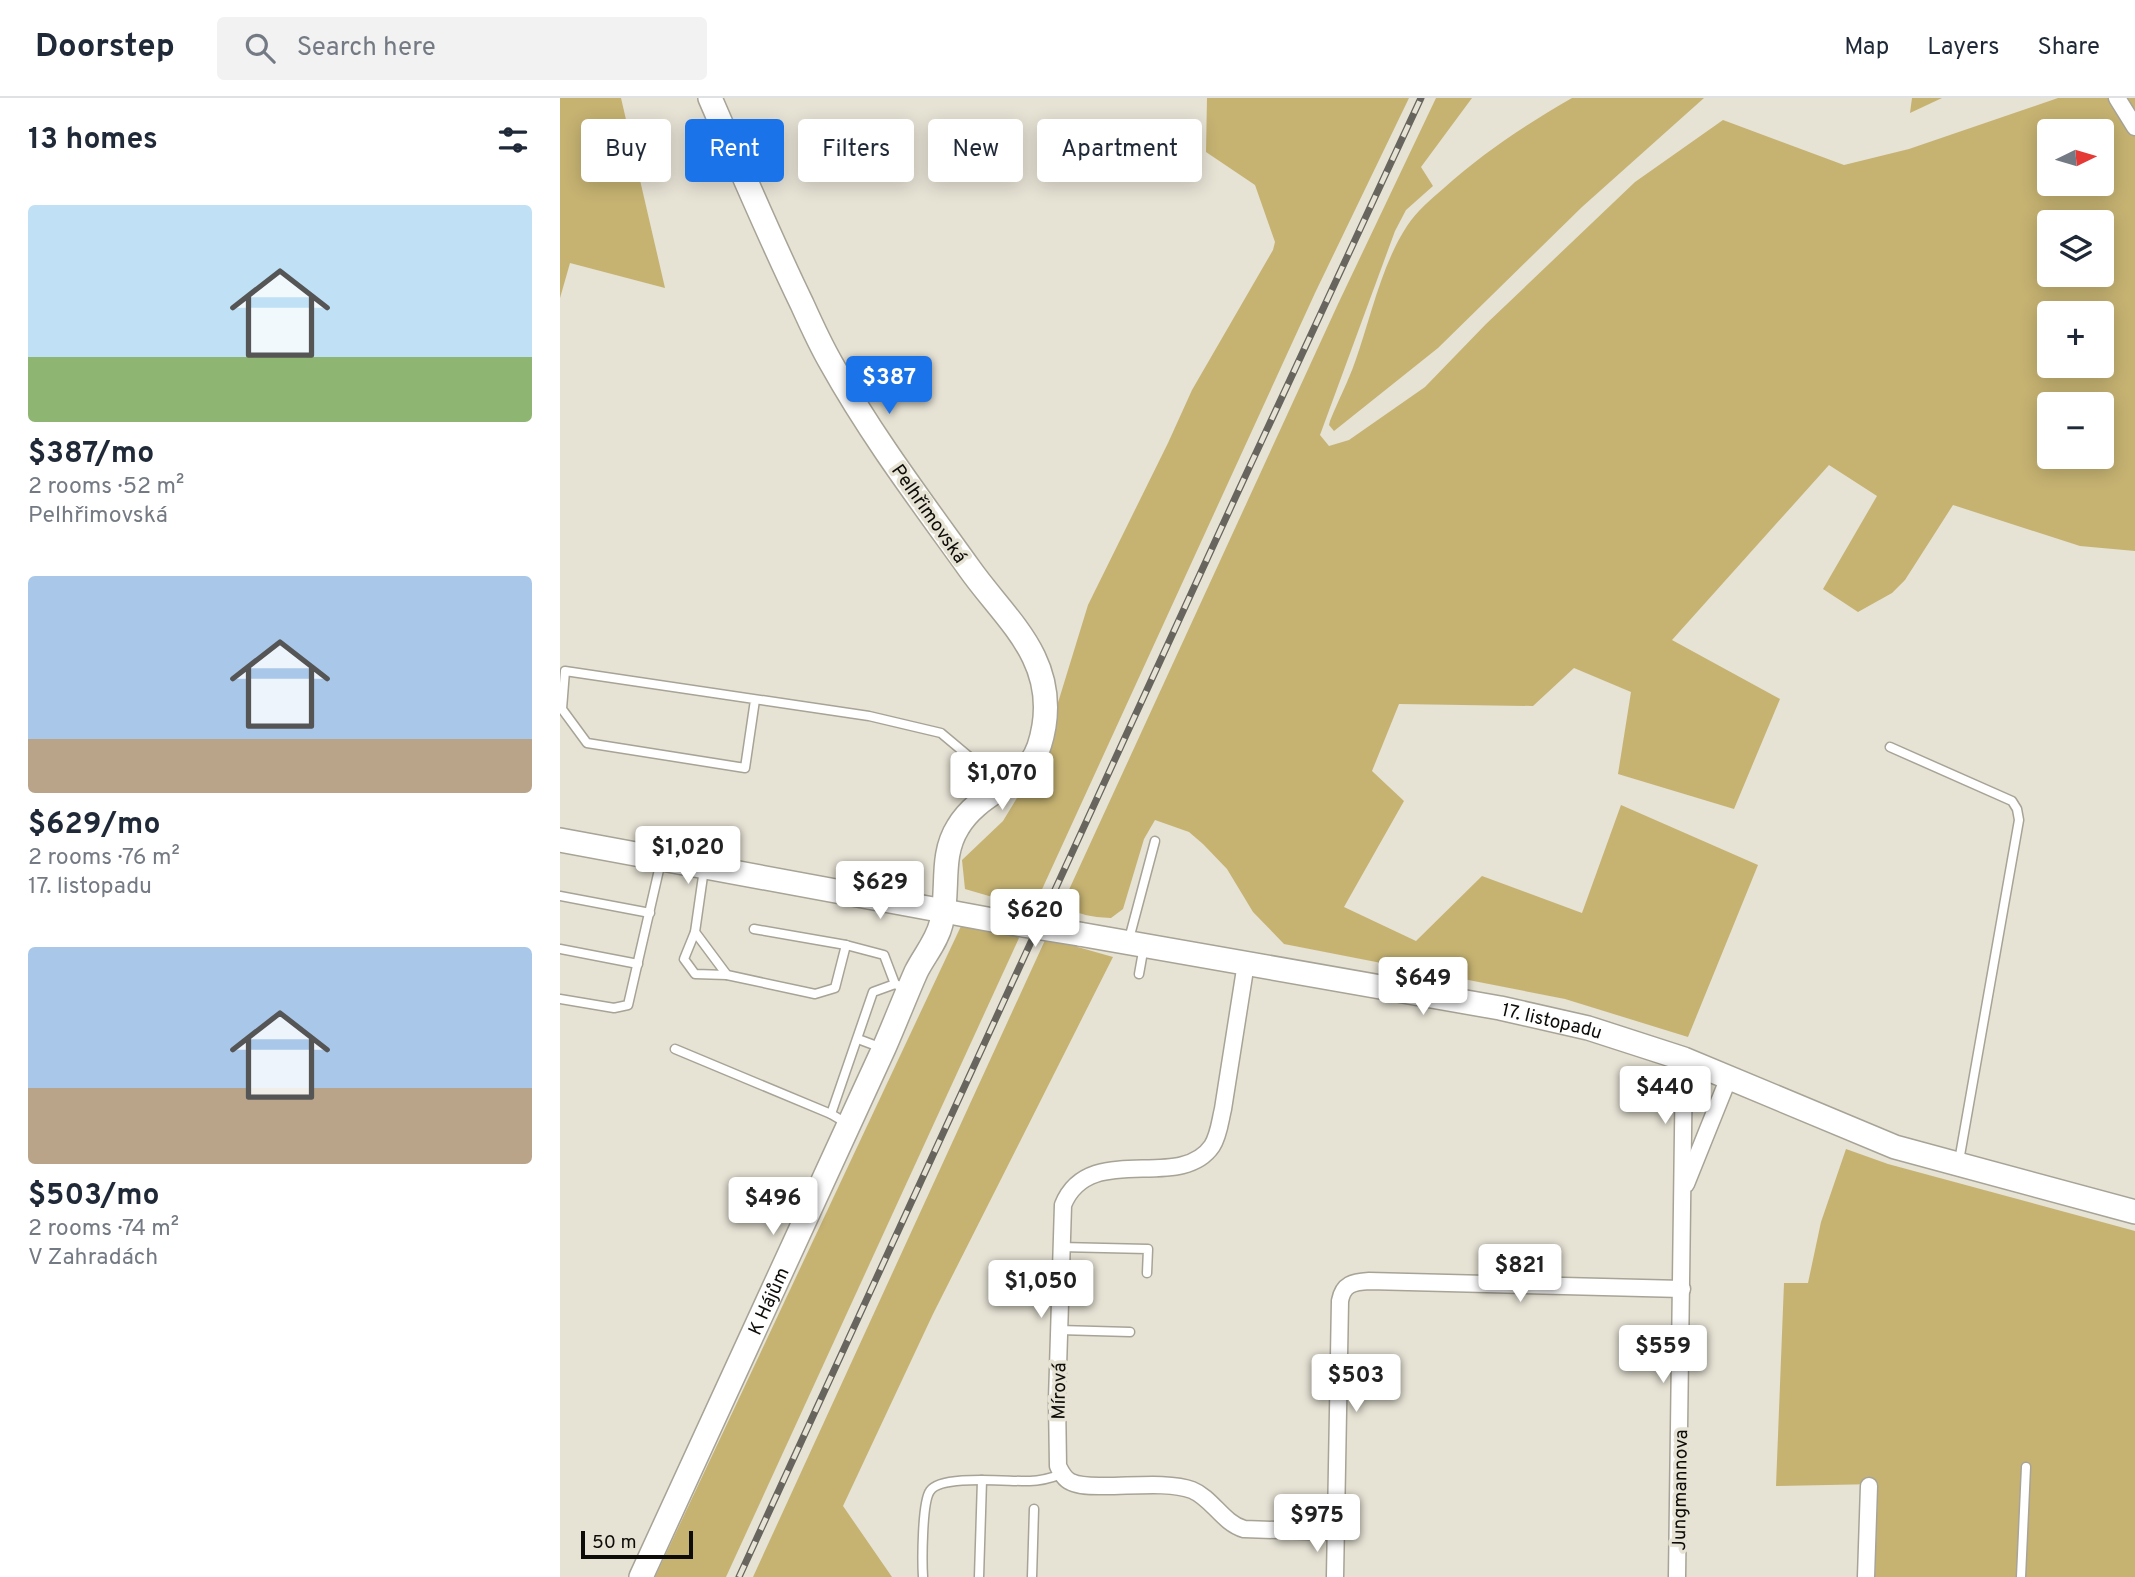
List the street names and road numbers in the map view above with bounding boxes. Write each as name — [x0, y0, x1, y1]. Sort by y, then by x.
street label: Pelhřimovská — [885, 460, 971, 568]
street label: 17. listopadu — [1499, 999, 1605, 1046]
street label: K Hájům — [744, 1264, 796, 1339]
street label: Mírová — [1048, 1362, 1072, 1420]
street label: Jungmannova — [1668, 1429, 1694, 1551]

